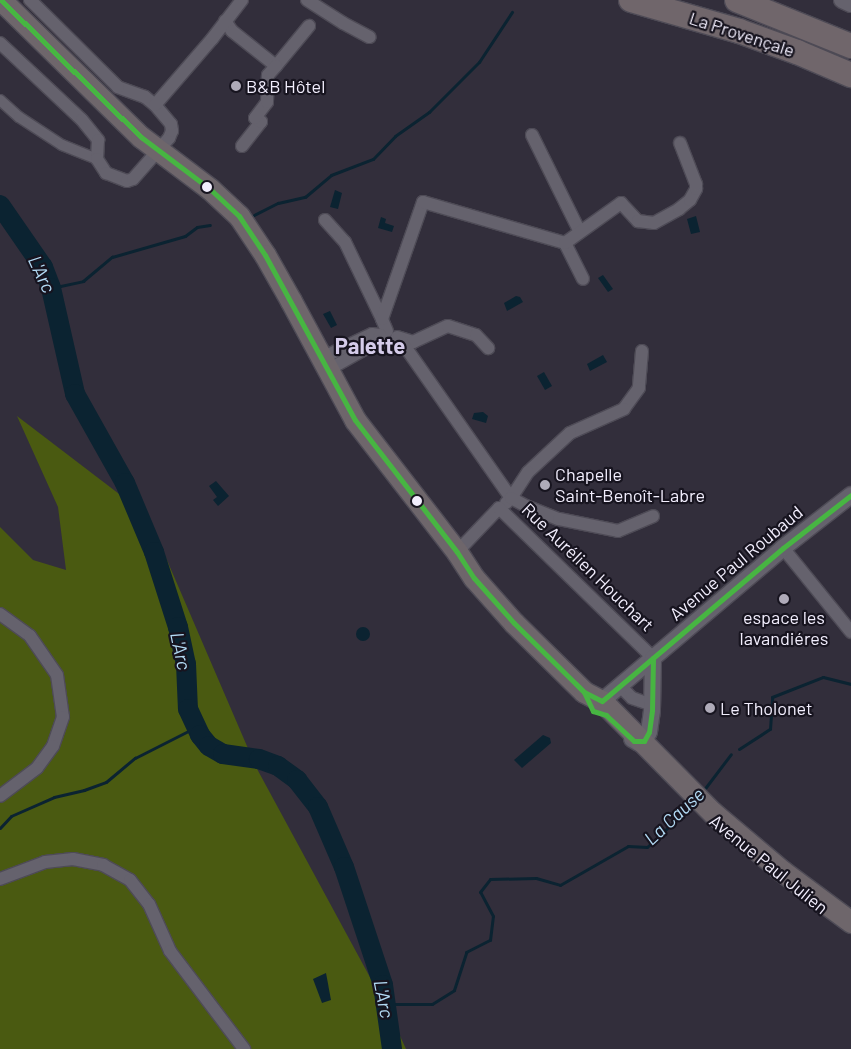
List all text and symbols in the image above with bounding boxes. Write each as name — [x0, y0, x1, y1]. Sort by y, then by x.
street label: La Provençale — [687, 7, 797, 61]
place label: B&B Hôtel — [246, 75, 325, 97]
marker: B&B Hôtel — [230, 80, 242, 92]
unlabelled marker — [202, 182, 212, 192]
water label: L'Arc — [24, 252, 60, 296]
district label: Palette — [335, 333, 405, 359]
place label: Chapelle Saint-Benoît-Labre — [555, 464, 705, 506]
marker: Chapelle Saint-Benoît-Labre — [539, 479, 551, 491]
unlabelled marker — [412, 496, 422, 506]
street label: Rue Aurélien Houchart — [518, 498, 658, 636]
street label: Avenue Paul Roubaud — [665, 501, 807, 625]
marker: espace les lavandiéres — [778, 593, 790, 605]
place label: espace les lavandiéres — [740, 607, 828, 650]
water label: L'Arc — [166, 630, 196, 672]
place label: Le Tholonet — [720, 697, 813, 719]
marker: Le Tholonet — [704, 702, 716, 714]
water label: La Cause — [639, 782, 709, 850]
street label: Avenue Paul Julien — [705, 810, 833, 918]
water label: L'Arc — [369, 978, 399, 1020]

